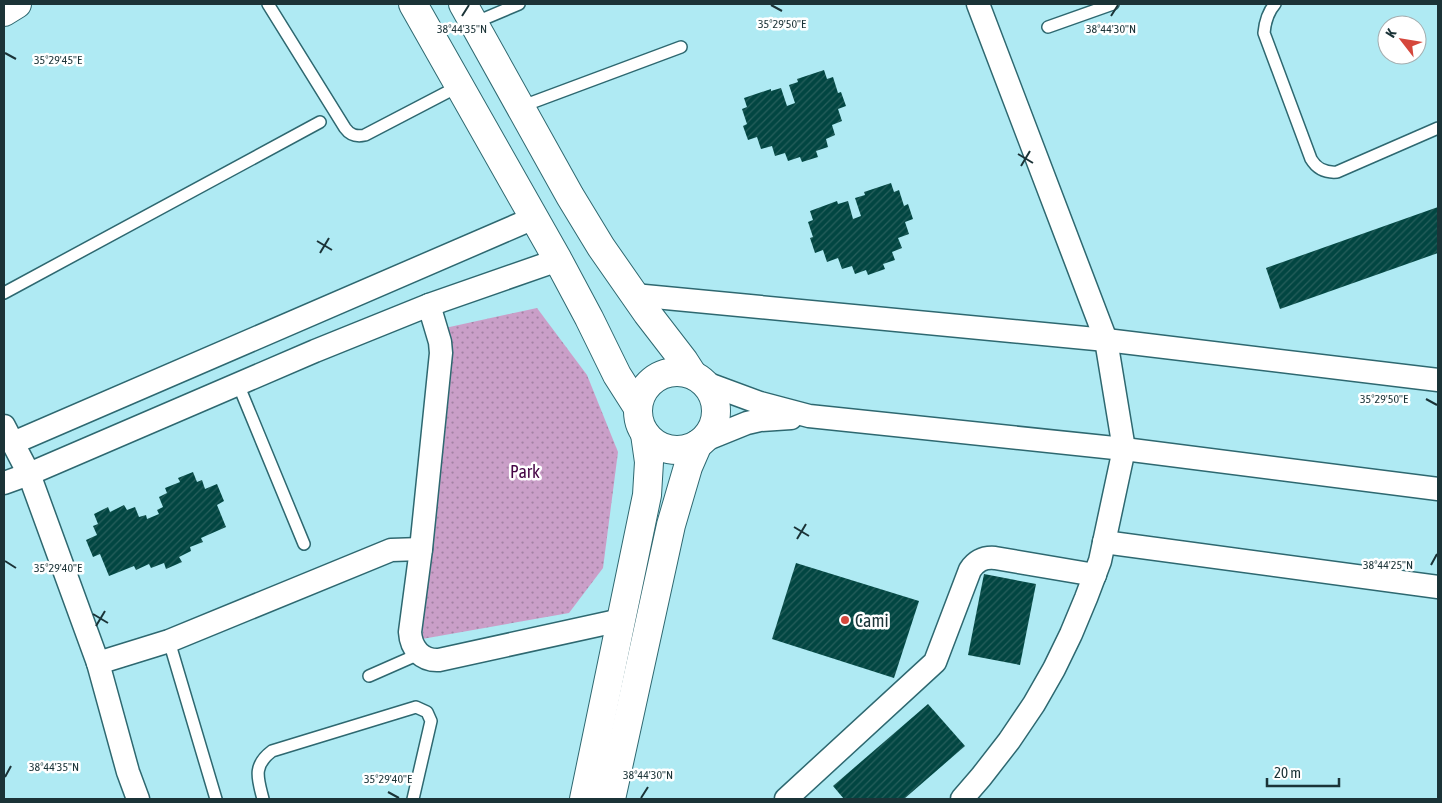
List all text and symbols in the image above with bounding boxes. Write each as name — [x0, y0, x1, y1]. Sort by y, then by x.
north arrow — [1377, 15, 1427, 65]
text: 35°29'50"E — [758, 17, 806, 31]
text: 38°44'35"N — [437, 22, 487, 36]
text: 38°44'30"N — [1086, 22, 1136, 36]
text: K — [1382, 26, 1400, 40]
text: 35°29'45"E — [34, 53, 82, 67]
text: 35°29'50"E — [1360, 392, 1408, 406]
park label: Park — [510, 461, 540, 482]
text: 38°44'25"N — [1363, 558, 1413, 572]
text: 35°29'40"E — [34, 561, 82, 575]
place label: Cami — [855, 610, 889, 631]
marker: Cami — [839, 614, 851, 626]
scale bar — [1267, 756, 1340, 788]
text: 38°44'35"N — [29, 760, 79, 774]
text: 20 m — [1274, 764, 1301, 781]
text: 38°44'30"N — [623, 768, 673, 782]
text: 35°29'40"E — [364, 772, 412, 786]

